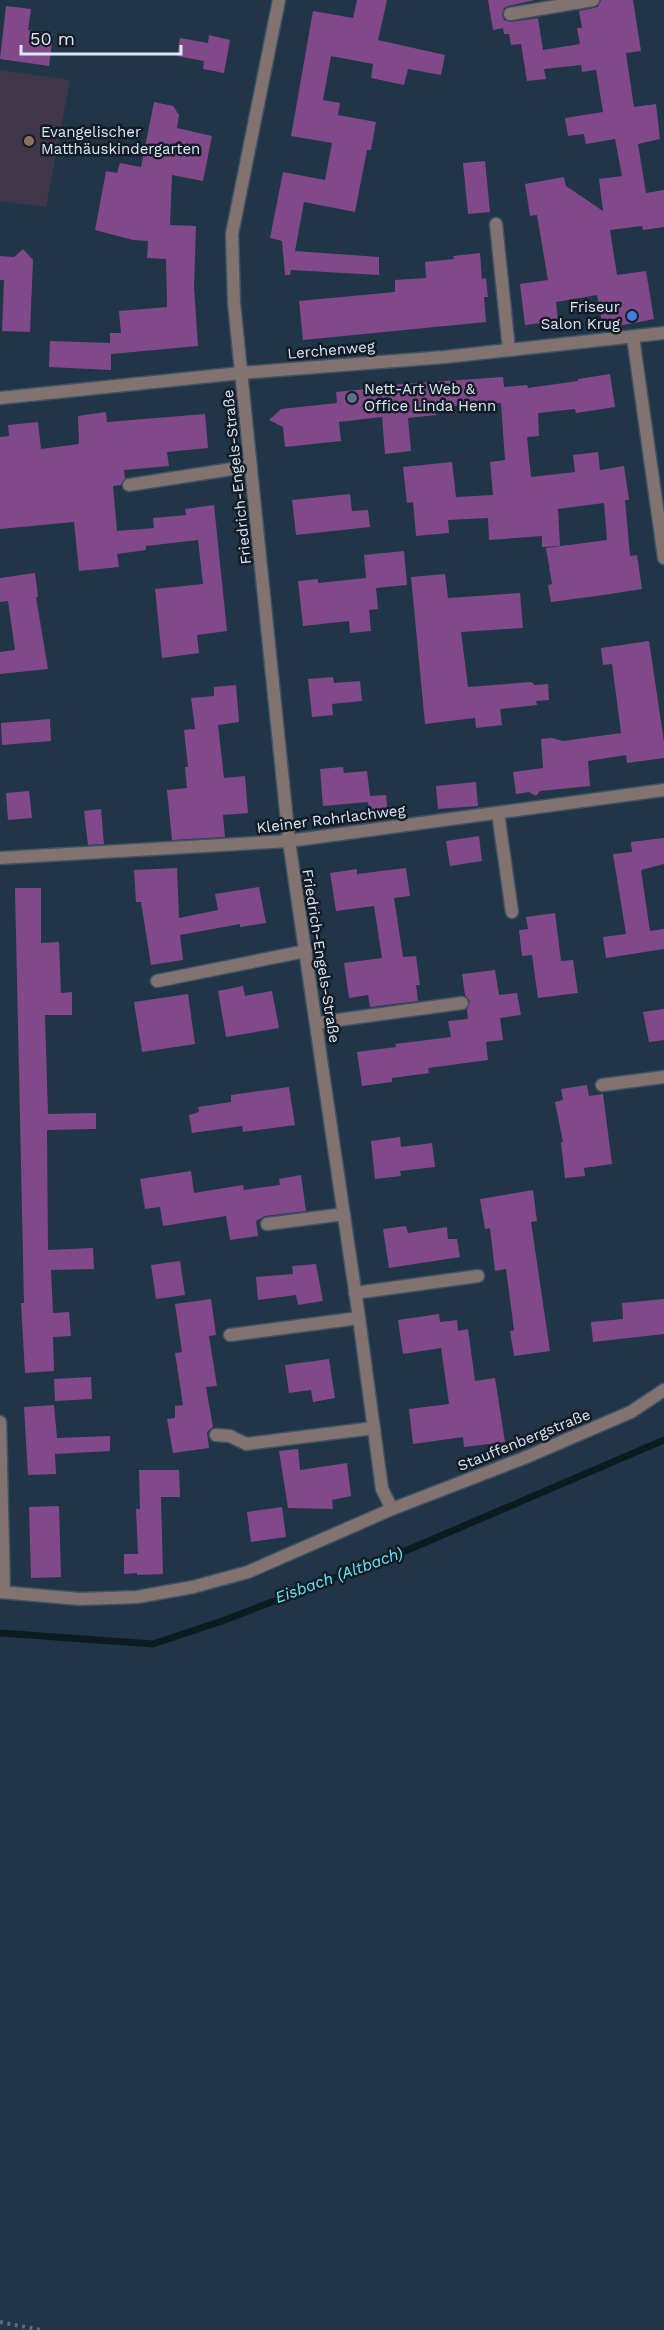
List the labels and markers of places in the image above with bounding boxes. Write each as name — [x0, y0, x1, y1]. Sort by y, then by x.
place label: Evangelischer Matthäuskindergarten — [41, 123, 200, 158]
marker: Evangelischer Matthäuskindergarten — [22, 134, 36, 148]
place label: Friseur Salon Krug — [541, 298, 620, 333]
marker: Friseur Salon Krug — [625, 309, 639, 323]
place label: Nett-Art Web & Office Linda Henn — [364, 380, 496, 415]
marker: Nett-Art Web & Office Linda Henn — [345, 391, 359, 405]

